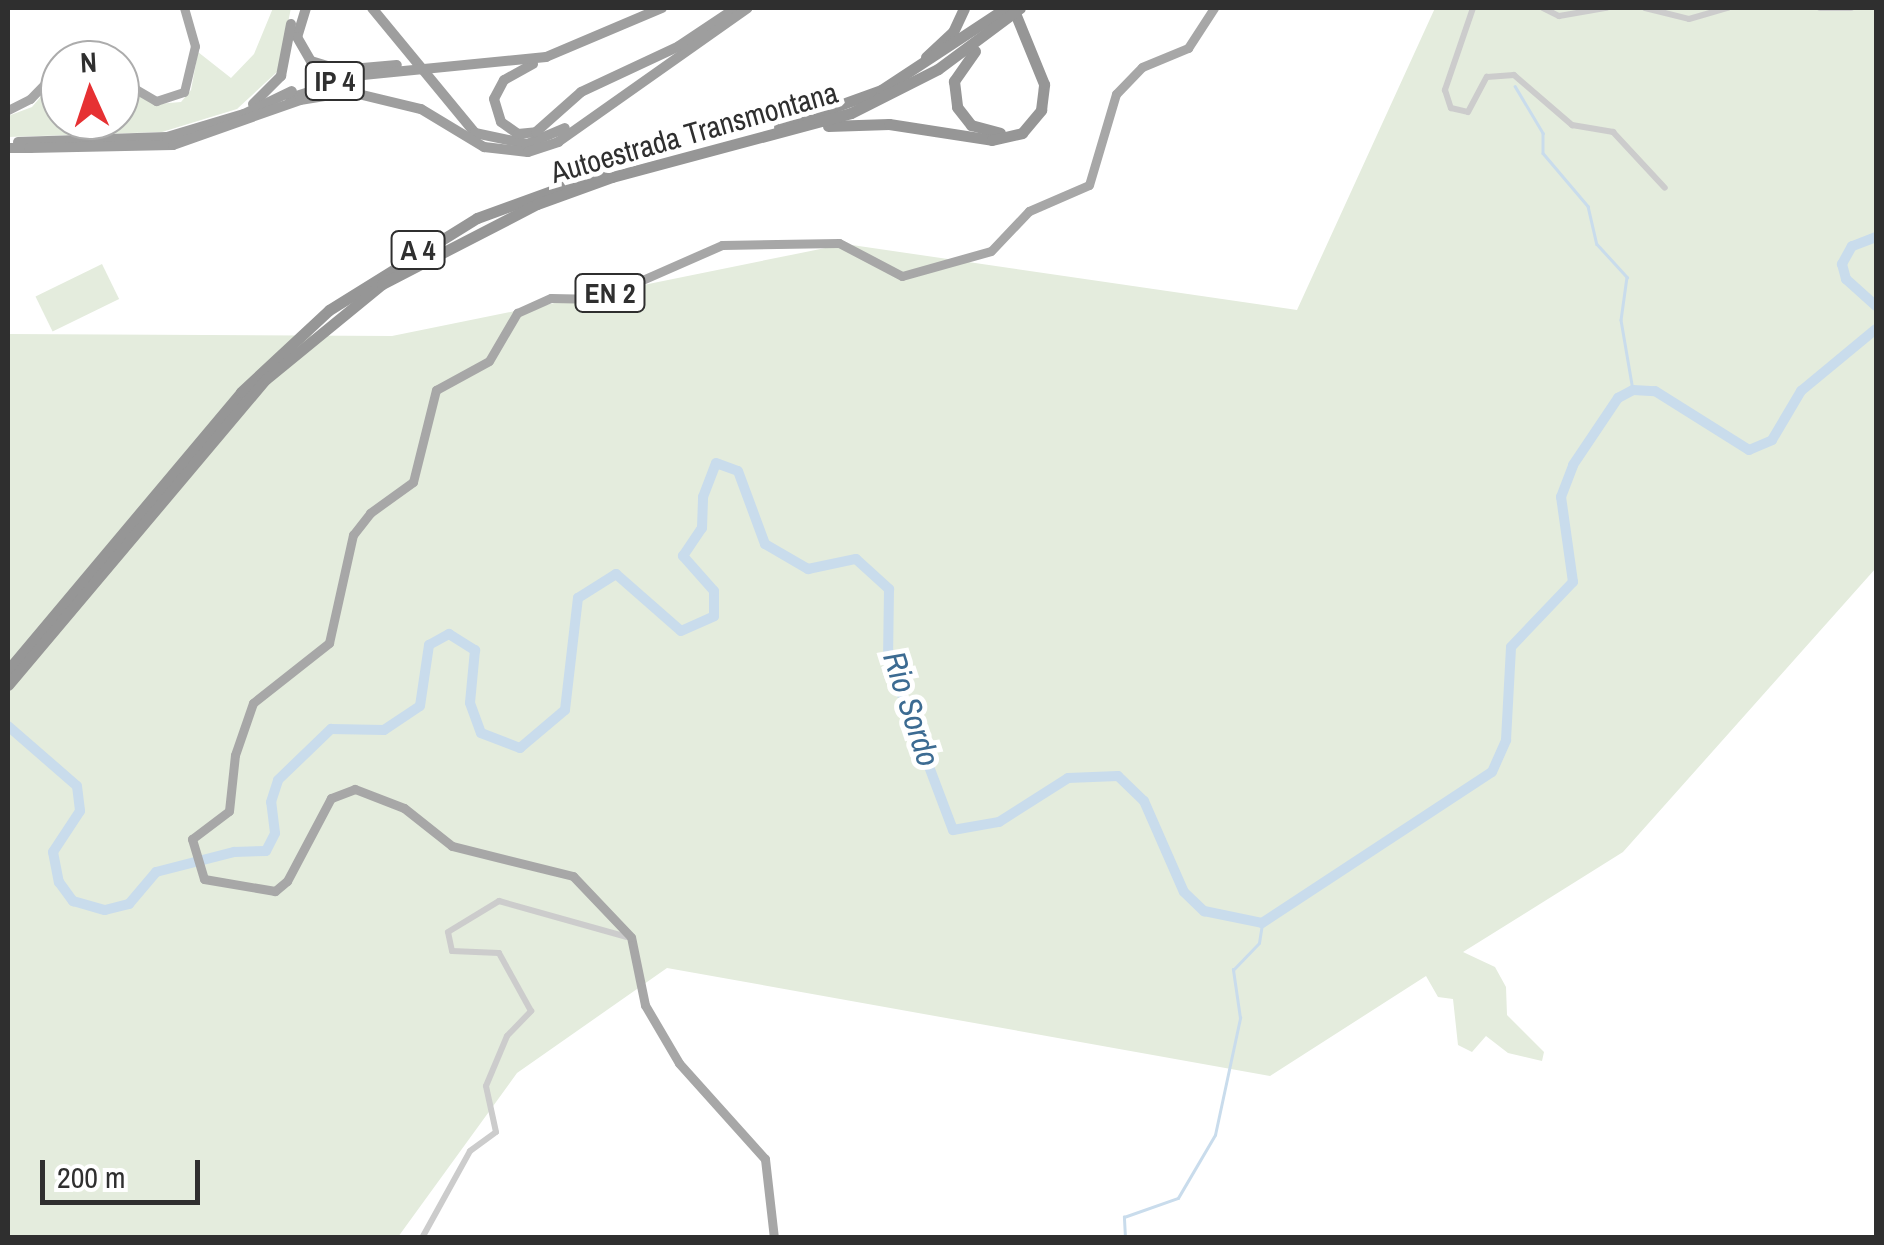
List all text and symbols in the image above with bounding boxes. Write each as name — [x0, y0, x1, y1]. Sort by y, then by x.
north arrow — [40, 40, 140, 140]
text: N — [79, 43, 98, 81]
road number: IP 4 — [302, 58, 368, 104]
street label: Autoestrada Transmontana — [546, 74, 842, 190]
road number: A 4 — [388, 227, 448, 273]
road number: EN 2 — [572, 270, 648, 316]
water label: Rio Sordo — [874, 647, 948, 771]
scale bar — [45, 1140, 205, 1202]
text: 200 m — [57, 1157, 125, 1197]

